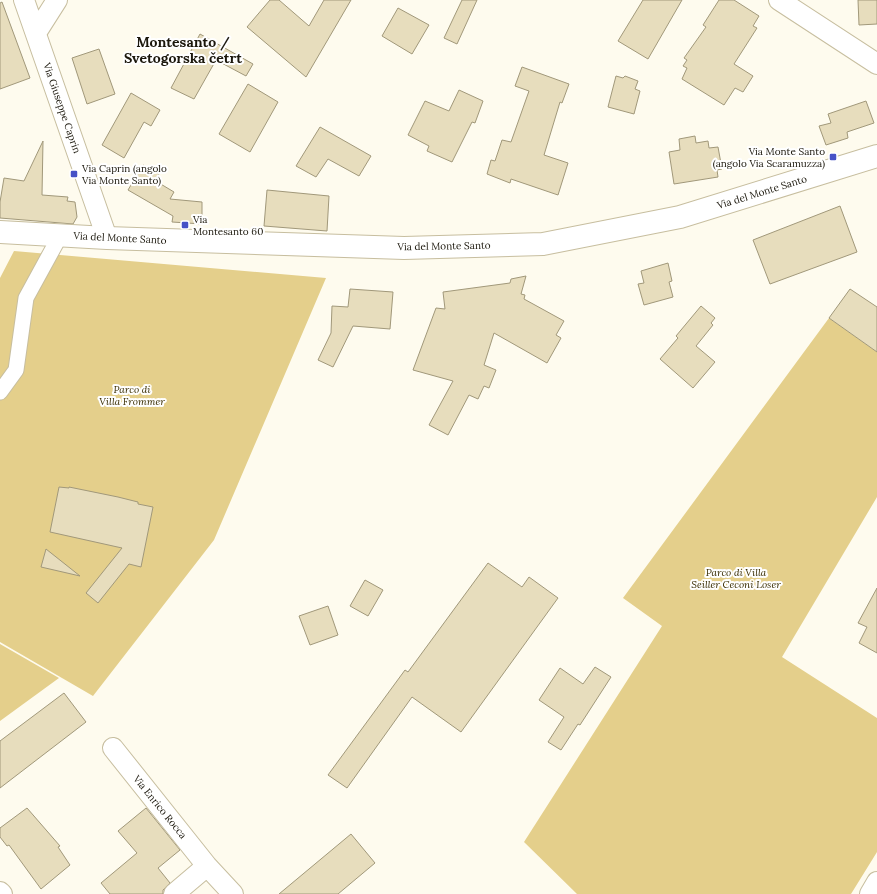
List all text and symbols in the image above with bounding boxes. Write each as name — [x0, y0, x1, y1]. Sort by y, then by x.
district label: Montesanto / Svetogorska četrt — [124, 33, 242, 67]
street label: Via Giuseppe Caprin — [40, 60, 84, 155]
place label: Via Monte Santo (angolo Via Scaramuzza) — [713, 145, 825, 170]
marker: Via Monte Santo (angolo Via Scaramuzza) — [828, 152, 838, 162]
place label: Via Caprin (angolo Via Monte Santo) — [81, 162, 167, 187]
marker: Via Caprin (angolo Via Monte Santo) — [69, 169, 79, 179]
street label: Via del Monte Santo — [715, 172, 809, 212]
place label: Via Montesanto 60 — [192, 213, 263, 238]
marker: Via Montesanto 60 — [180, 220, 190, 230]
street label: Via del Monte Santo — [72, 229, 167, 247]
street label: Via del Monte Santo — [396, 239, 491, 253]
park label: Parco di Villa Frommer — [99, 383, 165, 408]
park label: Parco di Villa Seiller Ceconi Loser — [691, 566, 781, 591]
street label: Via Enrico Rocca — [130, 772, 190, 841]

